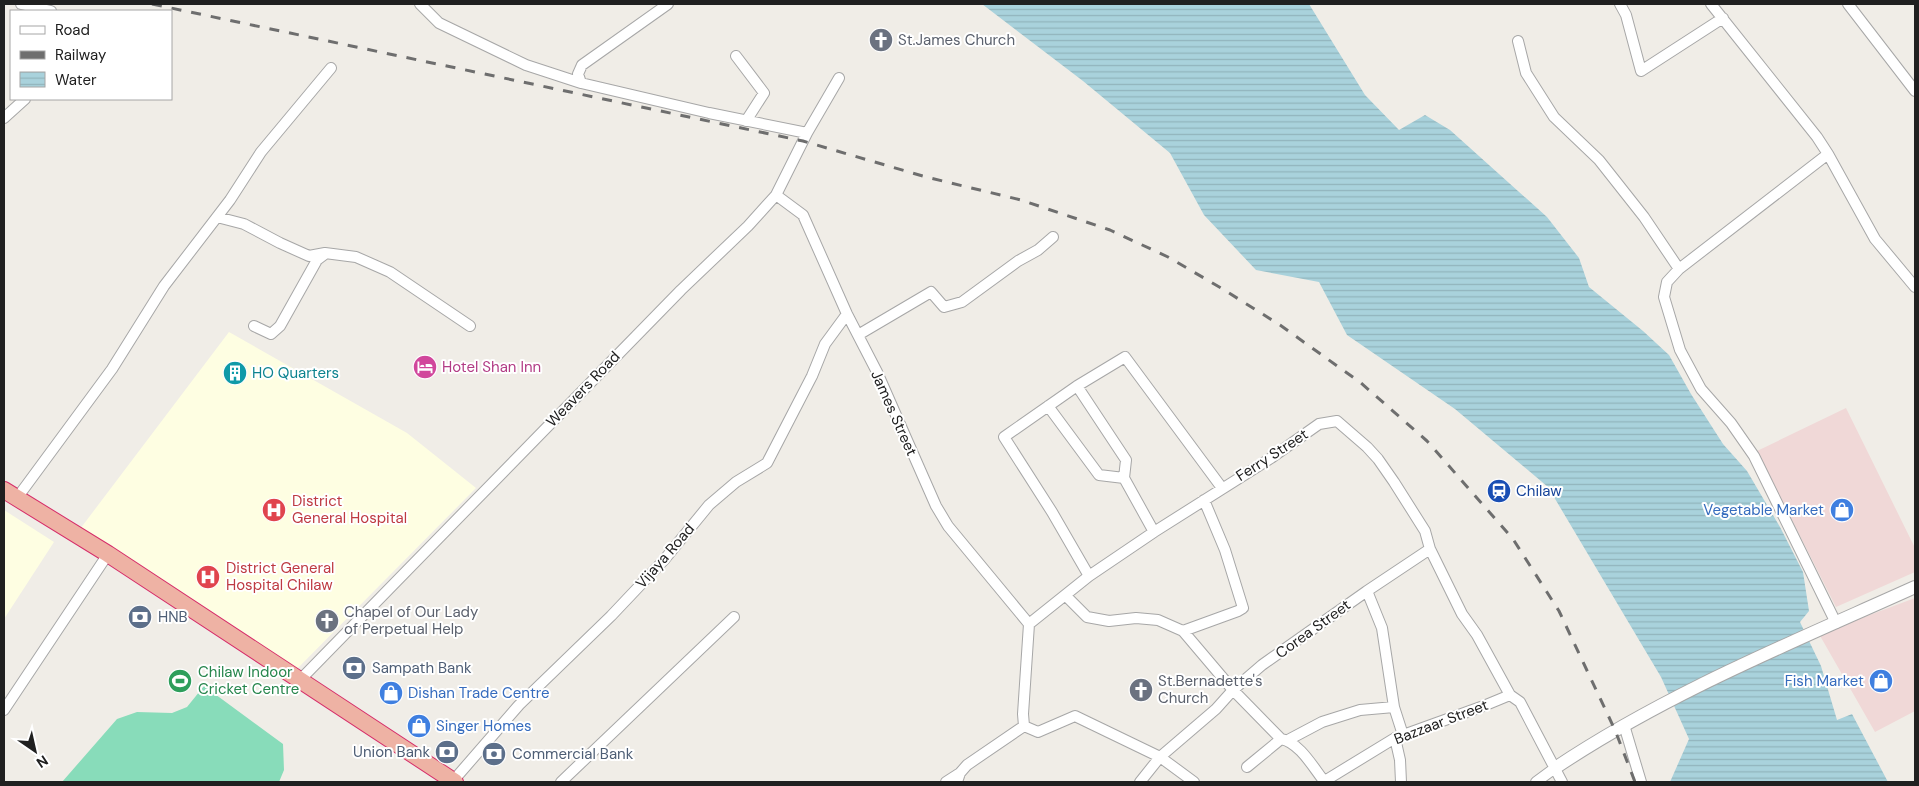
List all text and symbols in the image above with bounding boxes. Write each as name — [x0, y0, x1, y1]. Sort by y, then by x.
legend — [10, 10, 172, 100]
text: Road — [55, 20, 90, 40]
church icon: St.James Church — [868, 27, 894, 53]
place label: St.James Church — [898, 30, 1015, 50]
text: Railway — [55, 45, 107, 65]
text: Water — [55, 70, 97, 90]
street label: Weavers Road — [542, 347, 624, 431]
hotel icon: Hotel Shan Inn — [412, 354, 438, 380]
place label: Hotel Shan Inn — [442, 357, 541, 377]
building icon: HO Quarters — [222, 360, 248, 386]
place label: HO Quarters — [252, 363, 339, 383]
street label: James Street — [866, 367, 922, 459]
street label: Ferry Street — [1232, 424, 1312, 486]
station icon: Chilaw — [1486, 478, 1512, 504]
place label: Chilaw — [1516, 481, 1562, 501]
place label: District General Hospital — [292, 491, 407, 528]
hospital icon: District General Hospital — [261, 497, 287, 523]
shop icon: Vegetable Market — [1829, 497, 1855, 523]
place label: Vegetable Market — [1703, 500, 1824, 520]
street label: Vijaya Road — [631, 519, 699, 593]
place label: District General Hospital Chilaw — [226, 558, 334, 595]
hospital icon: District General Hospital Chilaw — [195, 564, 221, 590]
street label: Corea Street — [1271, 595, 1355, 663]
place label: Chapel of Our Lady of Perpetual Help — [344, 602, 479, 639]
bank icon: HNB — [127, 604, 153, 630]
place label: HNB — [158, 607, 188, 627]
church icon: Chapel of Our Lady of Perpetual Help — [314, 608, 340, 634]
bank icon: Sampath Bank — [341, 655, 367, 681]
place label: Sampath Bank — [372, 658, 472, 678]
place label: Chilaw Indoor Cricket Centre — [198, 662, 299, 699]
sports icon: Chilaw Indoor Cricket Centre — [167, 668, 193, 694]
shop icon: Fish Market — [1868, 668, 1894, 694]
place label: St.Bernadette's Church — [1158, 671, 1262, 708]
place label: Fish Market — [1785, 671, 1864, 691]
church icon: St.Bernadette's Church — [1128, 677, 1154, 703]
shop icon: Dishan Trade Centre — [378, 680, 404, 706]
place label: Dishan Trade Centre — [408, 683, 550, 703]
street label: Bazzaar Street — [1391, 695, 1491, 749]
shop icon: Singer Homes — [406, 713, 432, 739]
place label: Singer Homes — [436, 716, 532, 736]
north arrow — [10, 726, 60, 776]
bank icon: Union Bank — [434, 739, 460, 765]
bank icon: Commercial Bank — [481, 741, 507, 767]
place label: Union Bank — [353, 742, 430, 762]
place label: Commercial Bank — [512, 744, 634, 764]
text: N — [33, 751, 52, 772]

